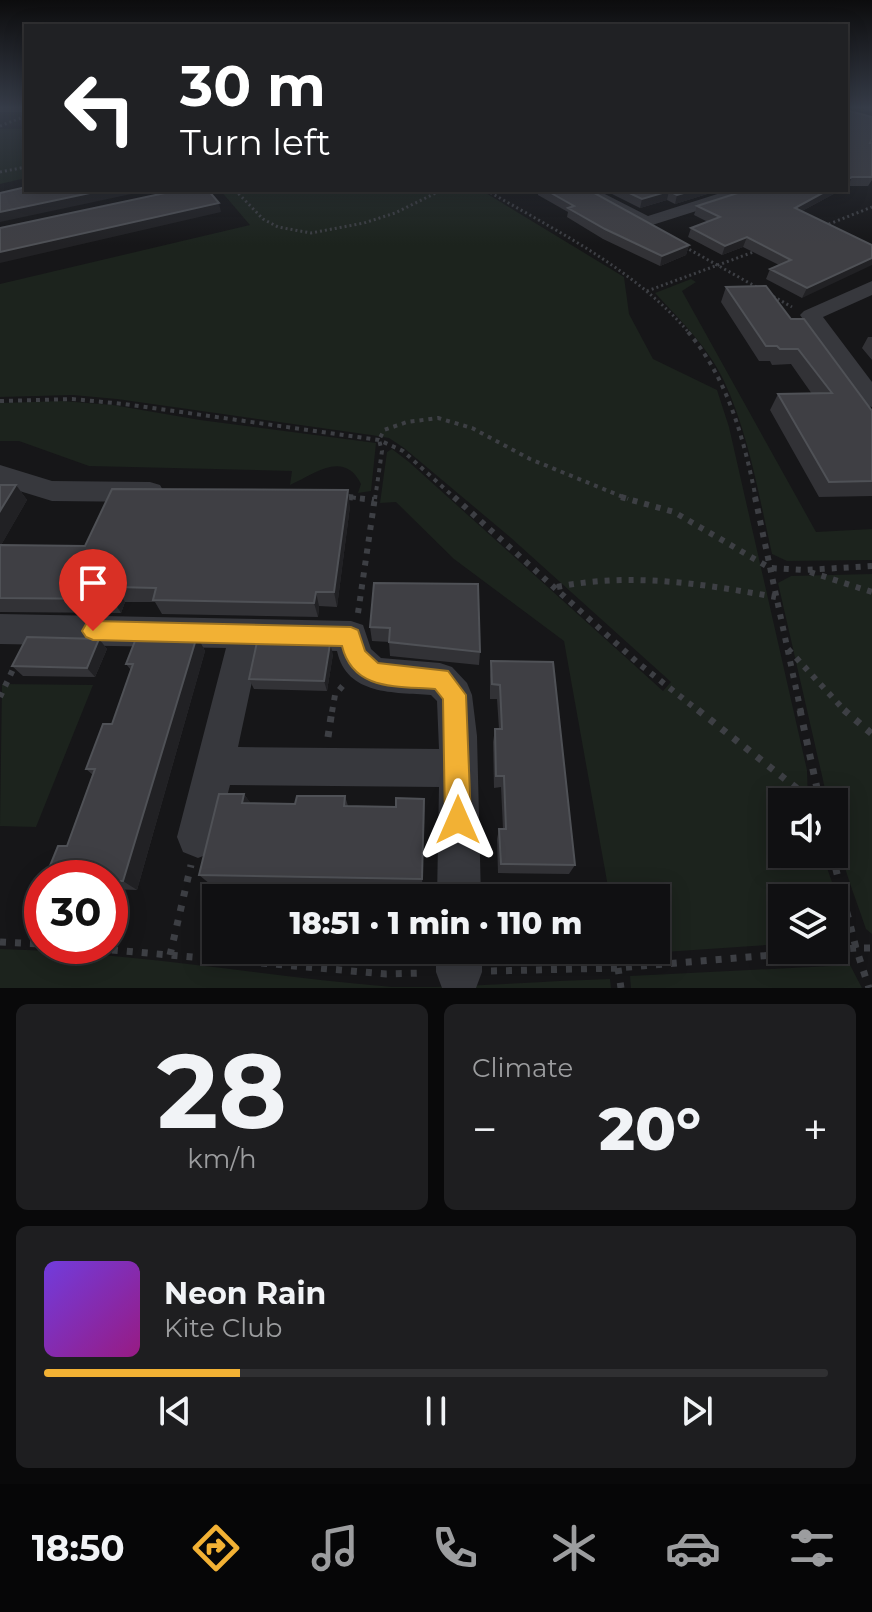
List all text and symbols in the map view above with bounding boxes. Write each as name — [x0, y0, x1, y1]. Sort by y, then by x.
text: 30 m — [180, 52, 326, 120]
icon: left — [48, 56, 152, 160]
text: Turn left — [180, 120, 331, 164]
pin — [59, 549, 127, 631]
icon: arrive — [71, 561, 115, 605]
position arrow — [416, 778, 500, 862]
map controls — [768, 788, 848, 964]
button: sound — [768, 788, 848, 868]
speed limit sign: 30 — [24, 860, 128, 964]
button: layers — [768, 884, 848, 964]
text: 18:51 · 1 min · 110 m — [290, 905, 582, 942]
text: 28 — [157, 1027, 287, 1154]
text: Climate — [472, 1052, 573, 1084]
text: 20° — [599, 1092, 701, 1165]
text: − — [472, 1102, 497, 1156]
text: + — [803, 1102, 828, 1156]
text: km/h — [187, 1143, 257, 1175]
text: Neon Rain — [164, 1275, 326, 1312]
text: Kite Club — [164, 1312, 282, 1344]
icon: previous — [153, 1389, 197, 1433]
icon: pause — [414, 1389, 458, 1433]
icon: next — [675, 1389, 719, 1433]
icon: directions — [188, 1520, 244, 1576]
icon: music — [307, 1520, 363, 1576]
icon: phone — [427, 1520, 483, 1576]
icon: climate — [546, 1520, 602, 1576]
icon: car — [665, 1520, 721, 1576]
icon: filters — [784, 1520, 840, 1576]
text: 18:50 — [32, 1526, 125, 1570]

